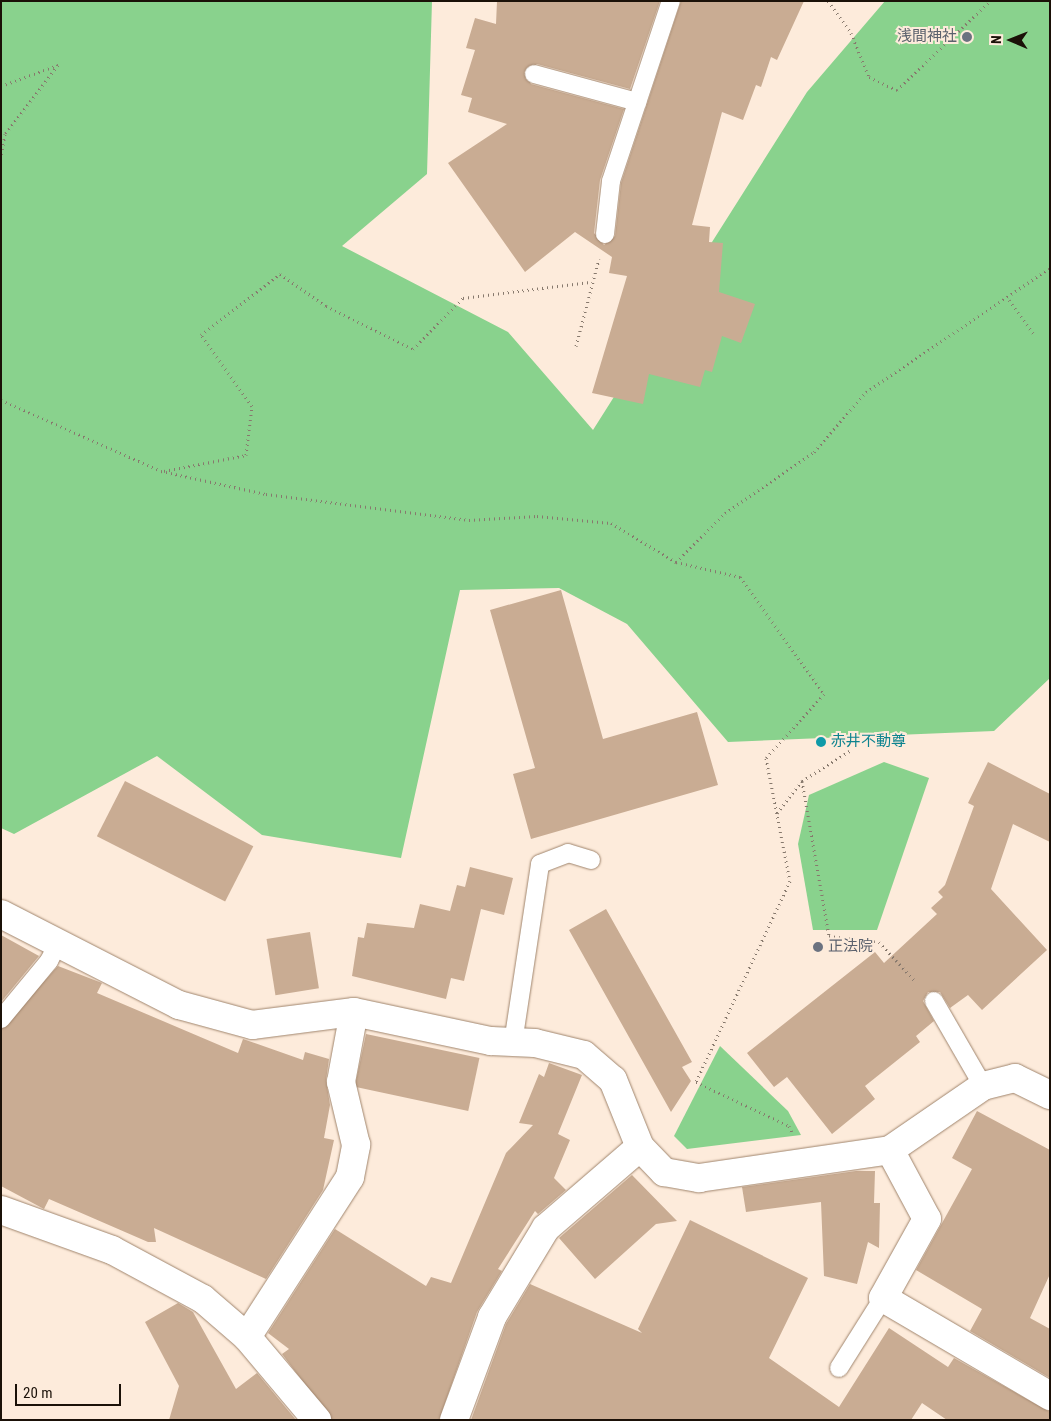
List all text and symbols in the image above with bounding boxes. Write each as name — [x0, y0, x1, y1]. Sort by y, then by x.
north arrow — [986, 15, 1036, 65]
place label: 浅間神社 — [897, 28, 957, 46]
marker: 浅間神社 — [961, 31, 973, 43]
text: N — [988, 35, 1004, 44]
place label: 赤井不動尊 — [831, 733, 906, 751]
marker: 赤井不動尊 — [815, 736, 827, 748]
place label: 正法院 — [828, 938, 873, 956]
marker: 正法院 — [812, 941, 824, 953]
scale bar — [18, 1374, 124, 1406]
text: 20 m — [23, 1384, 53, 1402]

